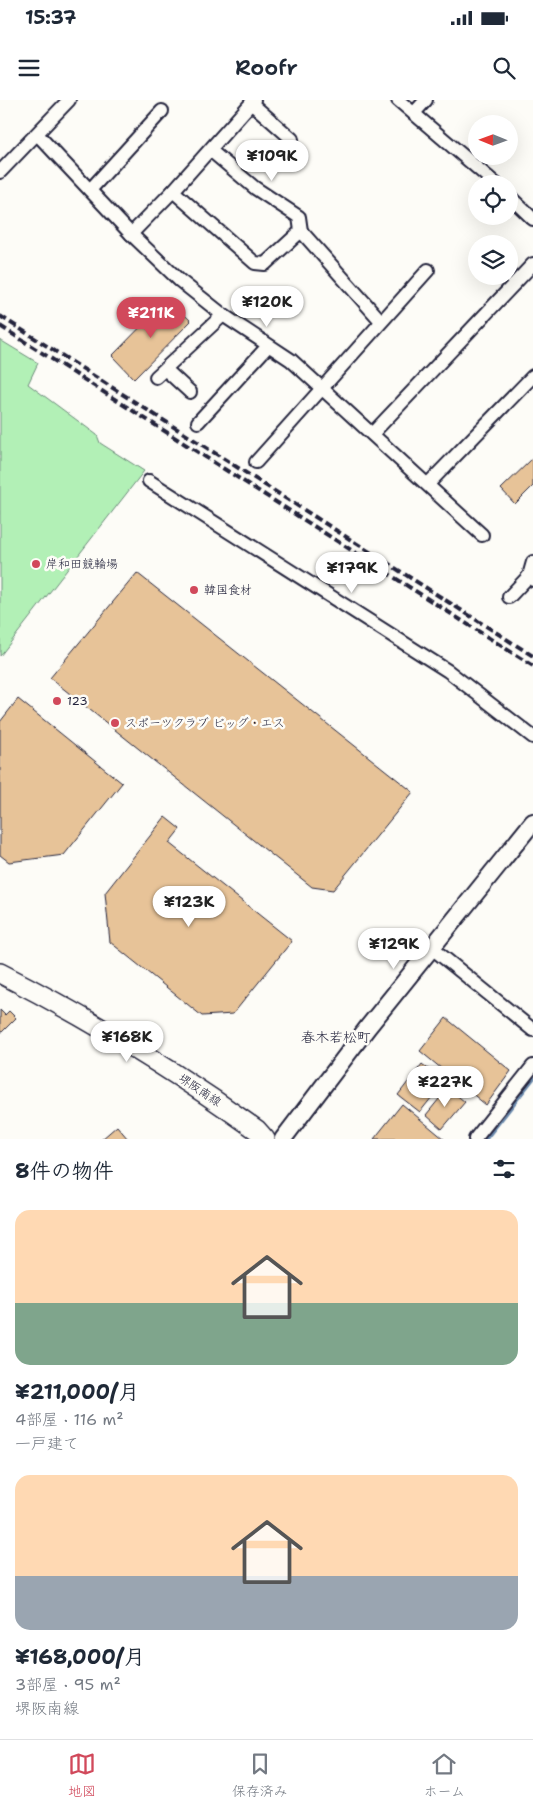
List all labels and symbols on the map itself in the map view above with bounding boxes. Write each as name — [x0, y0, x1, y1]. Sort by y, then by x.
north arrow — [468, 115, 518, 165]
pin: ¥109K — [237, 139, 307, 182]
pin: ¥120K — [232, 286, 302, 328]
pin: ¥211K — [116, 296, 186, 339]
pin: ¥179K — [317, 552, 387, 594]
place label: 岸和田競輪場 — [46, 556, 118, 572]
marker: 岸和田競輪場 — [30, 558, 42, 570]
place label: 韓国食材 — [204, 582, 252, 598]
marker: 韓国食材 — [188, 584, 200, 596]
place label: 123 — [67, 693, 88, 709]
marker: 123 — [51, 695, 63, 707]
place label: スポーツクラブ ビッグ・エス — [125, 715, 285, 731]
marker: スポーツクラブ ビッグ・エス — [109, 717, 121, 729]
pin: ¥123K — [154, 886, 224, 928]
pin: ¥129K — [359, 928, 429, 970]
pin: ¥168K — [92, 1020, 162, 1063]
district label: 春木若松町 — [301, 1028, 371, 1046]
pin: ¥227K — [410, 1066, 480, 1108]
street label: 堺阪南線 — [176, 1070, 224, 1110]

